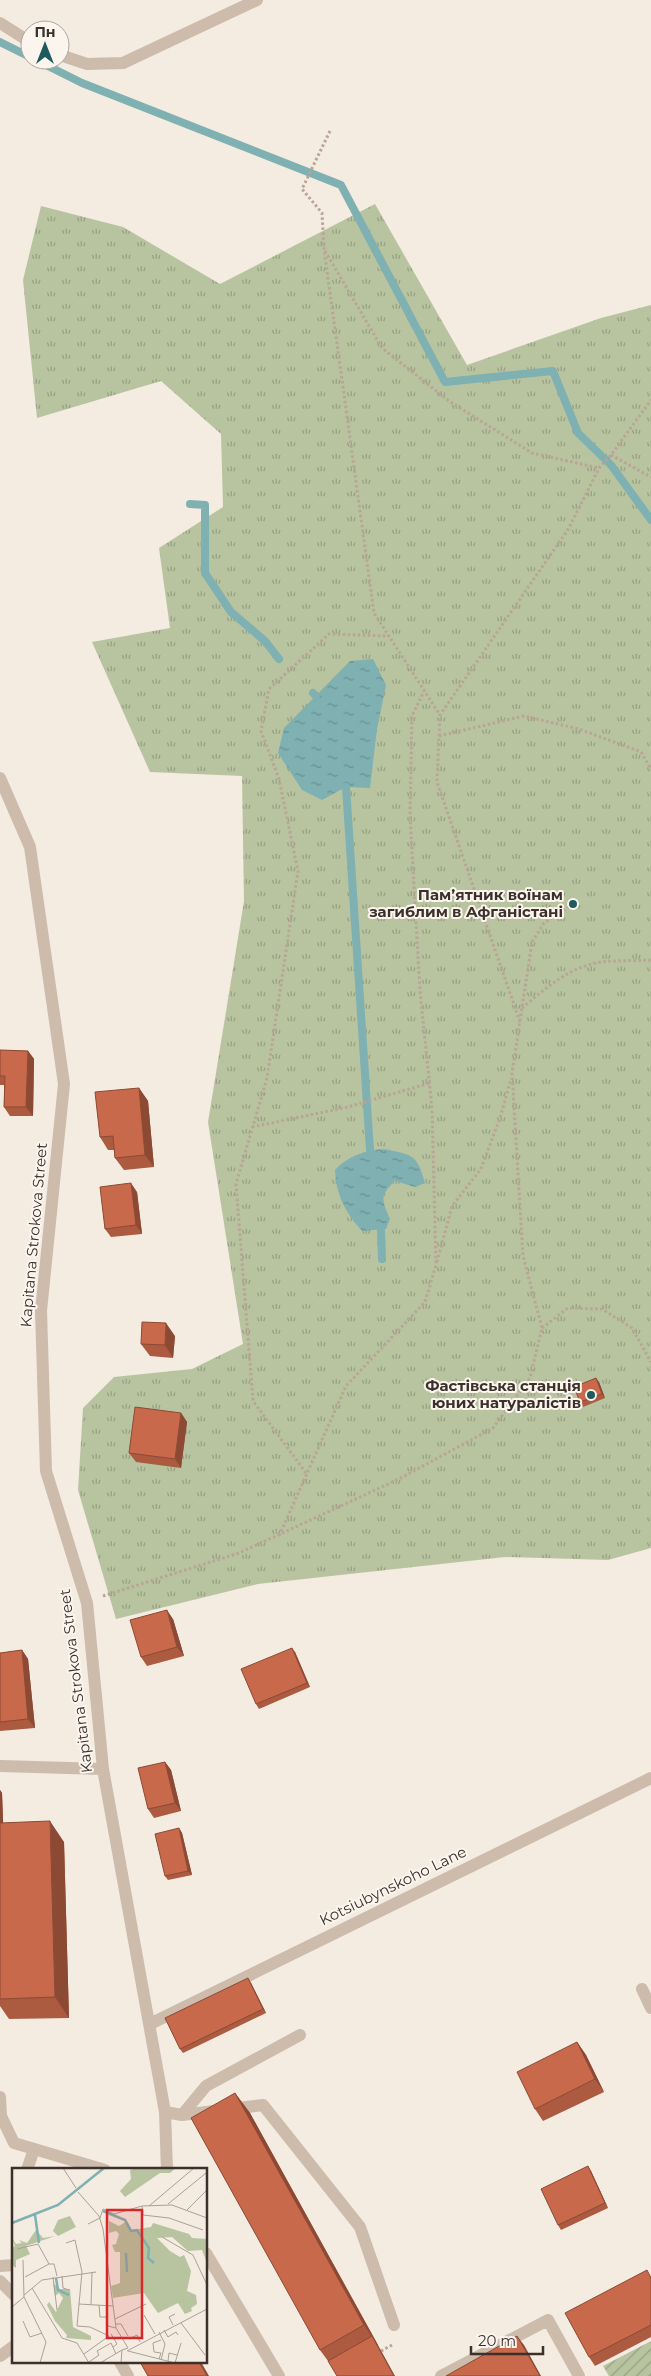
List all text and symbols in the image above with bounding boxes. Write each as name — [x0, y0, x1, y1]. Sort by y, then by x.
north arrow — [20, 20, 70, 70]
text: Пн — [34, 23, 56, 41]
place label: Пам’ятник воїнам загиблим в Афганістані — [369, 885, 563, 921]
marker: Пам’ятник воїнам загиблим в Афганістані — [567, 898, 579, 910]
street label: Kapitana Strokova Street — [16, 1142, 51, 1328]
place label: Фастівська станція юних натуралістів — [425, 1376, 581, 1412]
marker: Фастівська станція юних натуралістів — [585, 1389, 597, 1401]
street label: Kapitana Strokova Street — [55, 1588, 96, 1774]
street label: Kotsiubynskoho Lane — [316, 1842, 469, 1929]
inset map — [12, 2168, 208, 2364]
scale bar — [471, 2324, 544, 2356]
text: 20 m — [478, 2331, 516, 2350]

